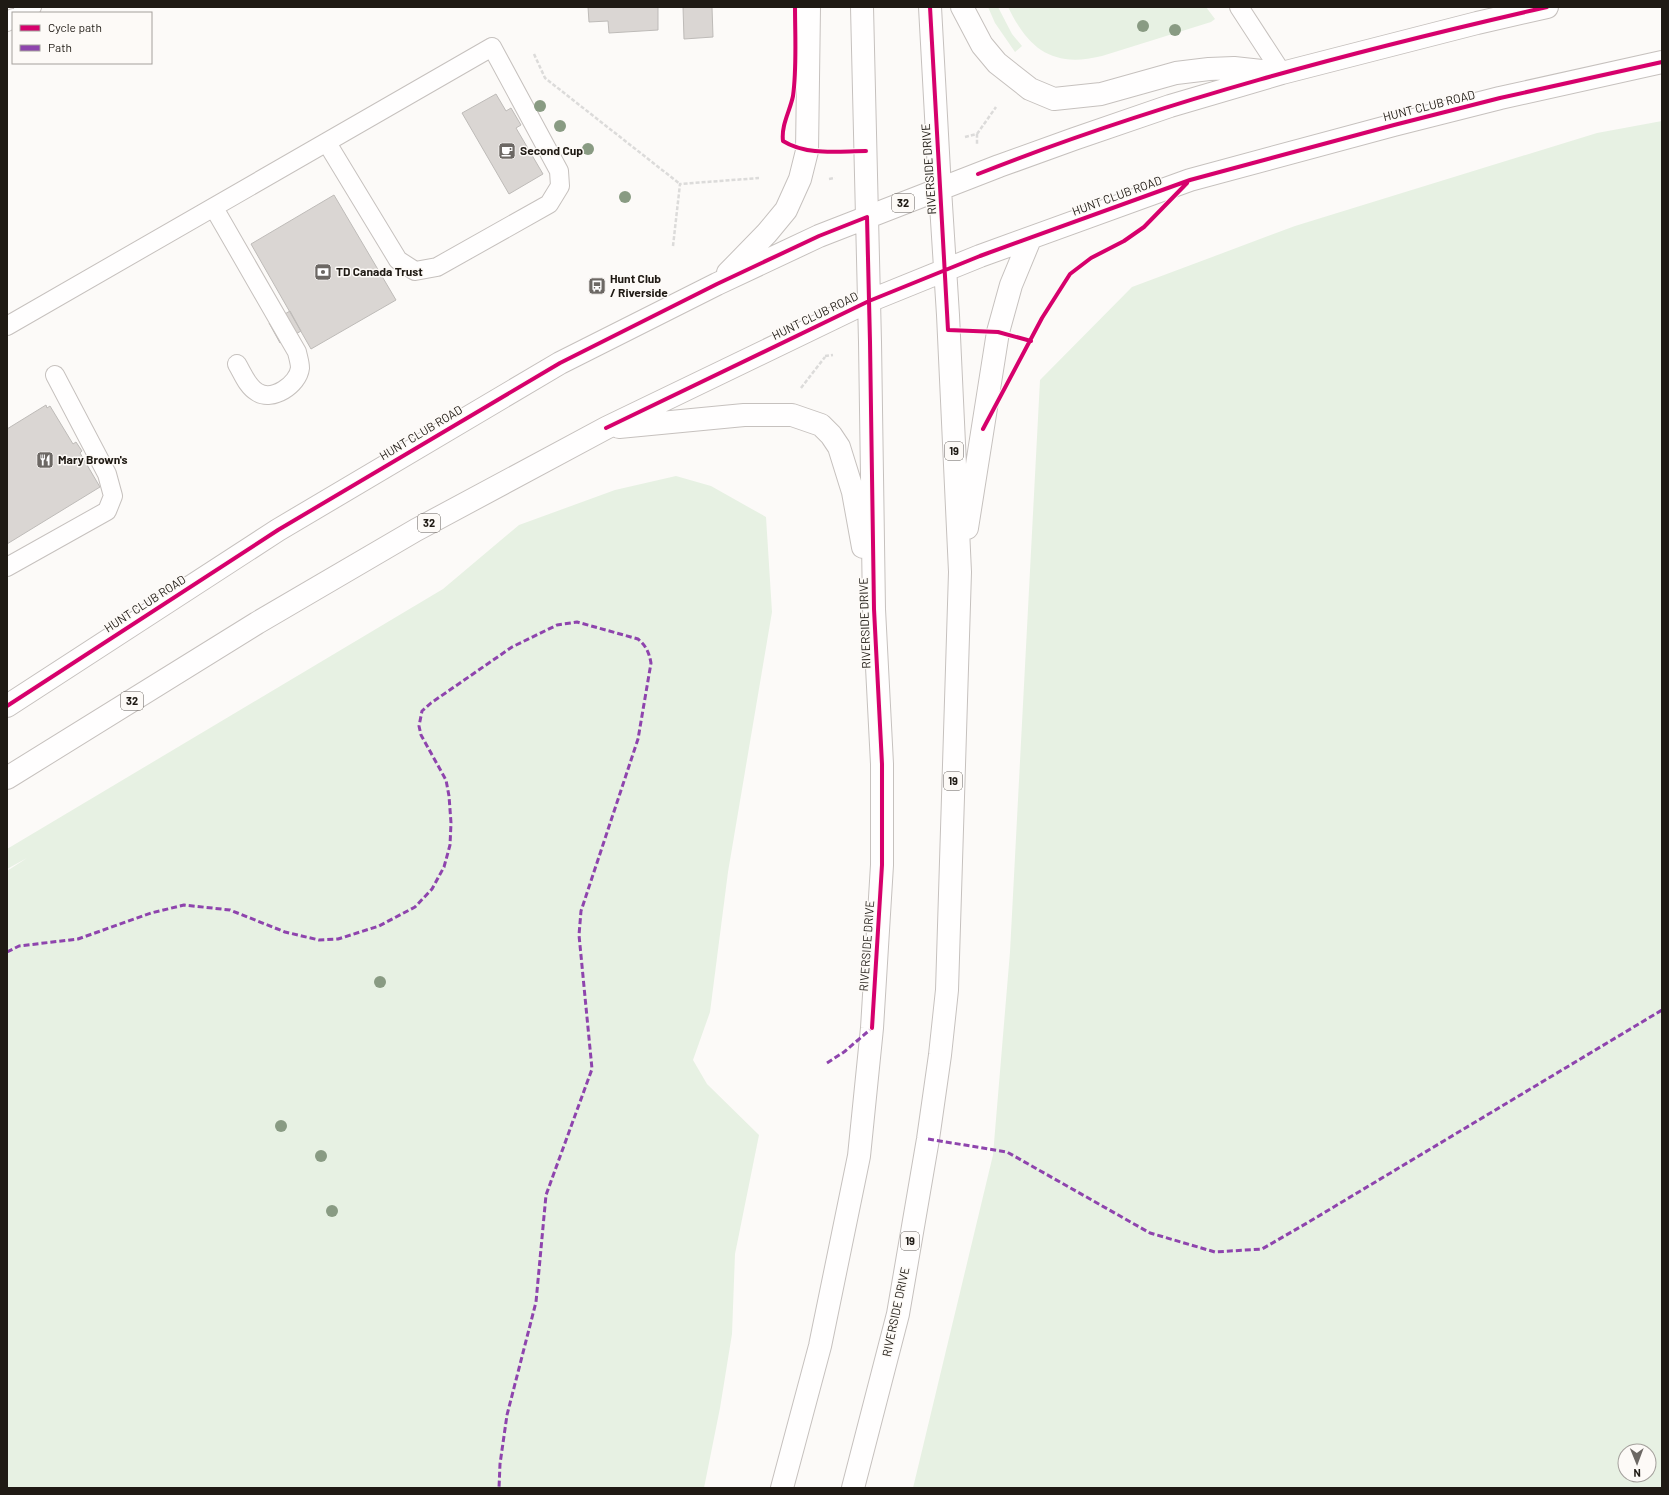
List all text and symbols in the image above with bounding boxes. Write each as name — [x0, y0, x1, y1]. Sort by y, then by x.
legend — [12, 12, 152, 64]
text: Cycle path — [48, 20, 102, 34]
text: Path — [48, 40, 72, 54]
street label: HUNT CLUB ROAD — [1381, 87, 1476, 123]
street label: RIVERSIDE DRIVE — [918, 123, 938, 215]
cafe icon: Second Cup — [497, 141, 517, 161]
place label: Second Cup — [520, 143, 583, 157]
street label: HUNT CLUB ROAD — [1070, 172, 1163, 218]
road number: 32 — [892, 194, 914, 212]
bank icon: TD Canada Trust — [313, 262, 333, 282]
place label: TD Canada Trust — [336, 264, 423, 278]
place label: Hunt Club / Riverside — [610, 271, 668, 299]
bus stop icon: Hunt Club / Riverside — [587, 276, 607, 296]
street label: HUNT CLUB ROAD — [769, 288, 860, 342]
street label: HUNT CLUB ROAD — [376, 402, 464, 462]
road number: 19 — [945, 442, 963, 460]
restaurant icon: Mary Brown's — [35, 450, 55, 470]
place label: Mary Brown's — [58, 452, 128, 466]
road number: 32 — [418, 514, 440, 532]
street label: HUNT CLUB ROAD — [101, 572, 188, 635]
street label: RIVERSIDE DRIVE — [855, 577, 873, 669]
road number: 32 — [121, 692, 143, 710]
road number: 19 — [944, 772, 962, 790]
street label: RIVERSIDE DRIVE — [856, 900, 876, 992]
road number: 19 — [901, 1232, 919, 1250]
street label: RIVERSIDE DRIVE — [879, 1266, 911, 1358]
north arrow — [1617, 1443, 1657, 1483]
text: N — [1633, 1467, 1641, 1480]

